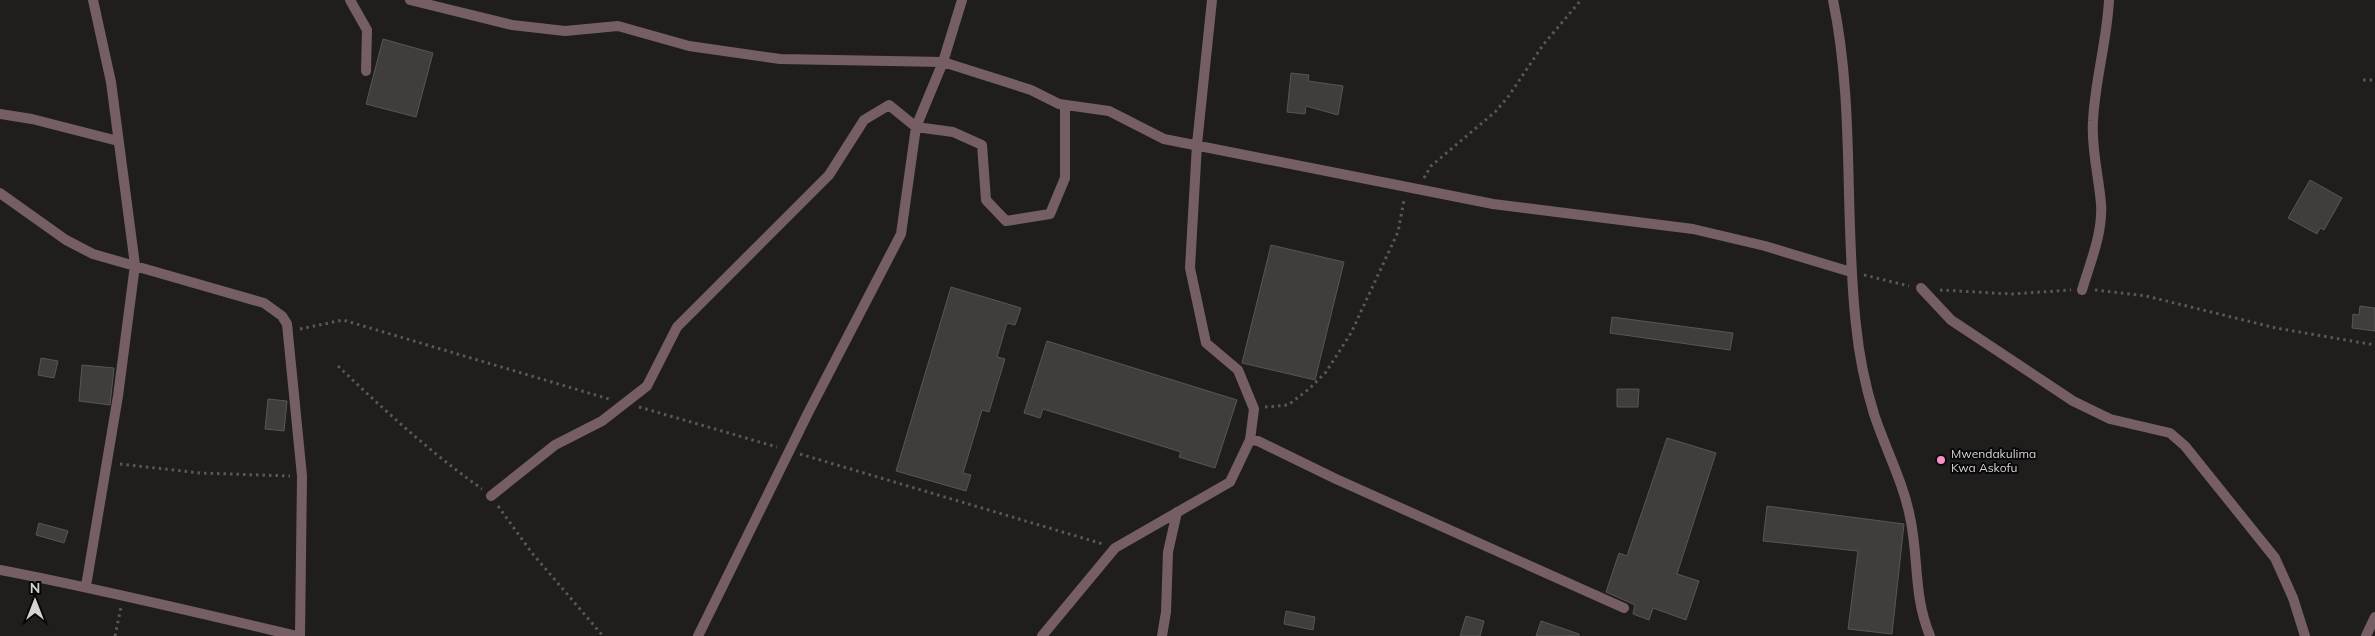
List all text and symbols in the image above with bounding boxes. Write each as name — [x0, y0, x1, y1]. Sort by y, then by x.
place label: Mwendakulima Kwa Askofu — [1951, 446, 2036, 475]
marker: Mwendakulima Kwa Askofu — [1935, 454, 1947, 466]
north arrow — [10, 576, 60, 626]
text: N — [30, 579, 40, 597]

